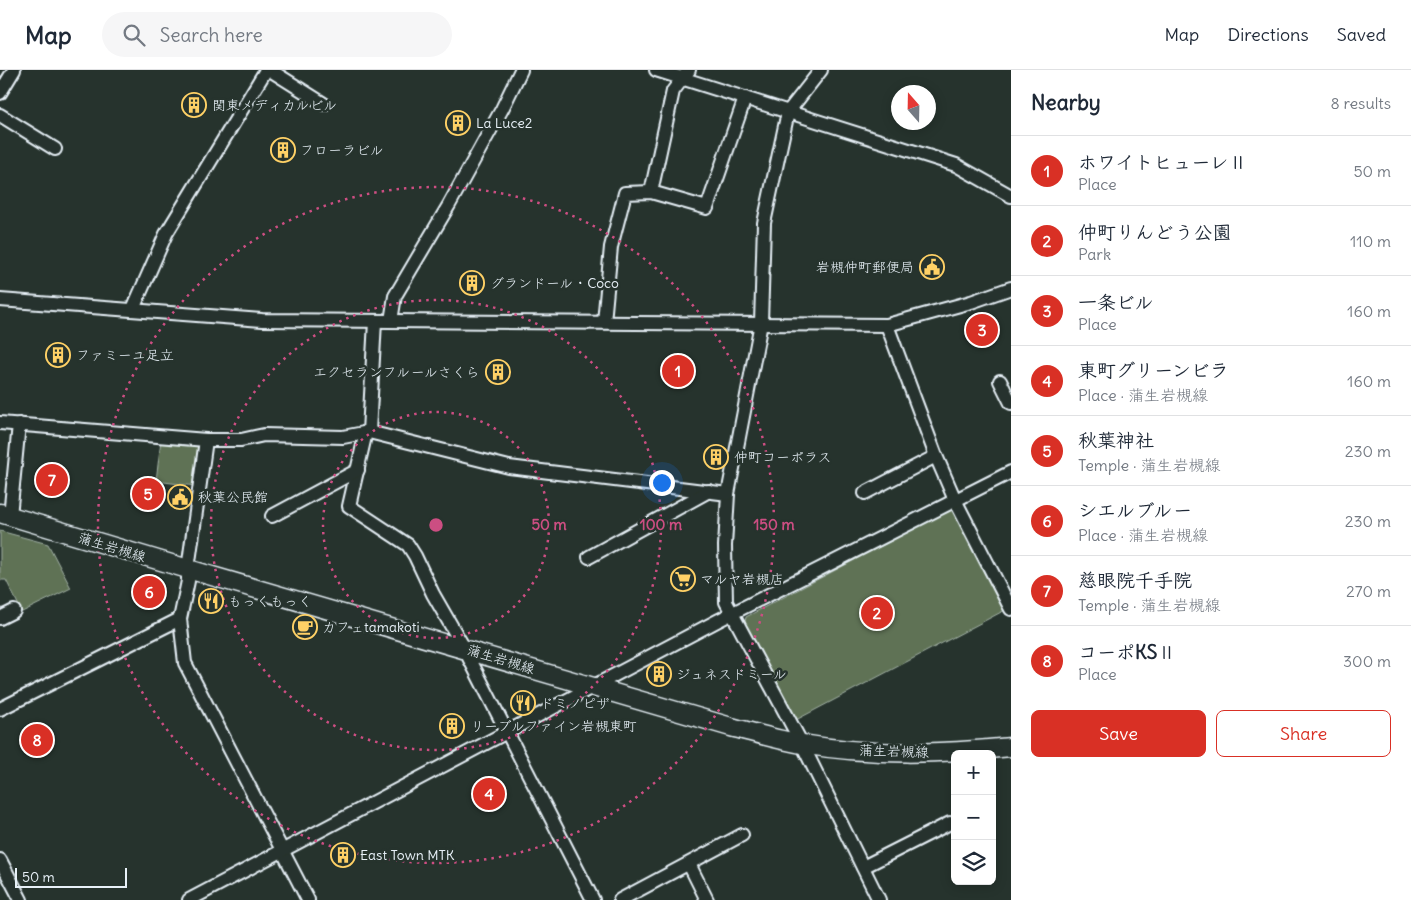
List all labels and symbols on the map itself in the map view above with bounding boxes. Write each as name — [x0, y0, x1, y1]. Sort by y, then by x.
north arrow — [891, 85, 936, 130]
building icon: 関東メディカルビル — [181, 92, 207, 118]
place label: 関東メディカルビル — [212, 96, 337, 114]
building icon: La Luce2 — [445, 110, 471, 136]
place label: La Luce2 — [476, 114, 533, 132]
building icon: フローラビル — [270, 137, 296, 163]
place label: フローラビル — [300, 141, 384, 159]
public building icon: 岩槻仲町郵便局 — [919, 254, 945, 280]
place label: 岩槻仲町郵便局 — [816, 258, 914, 276]
building icon: グランドール・Coco — [459, 270, 485, 296]
place label: グランドール・Coco — [490, 274, 619, 292]
pin: 3 — [966, 311, 998, 349]
building icon: ファミーユ足立 — [45, 342, 71, 368]
place label: ファミーユ足立 — [76, 346, 174, 364]
pin: 1 — [662, 352, 694, 390]
building icon: エクセランフルールさくら — [485, 359, 511, 385]
place label: エクセランフルールさくら — [313, 363, 480, 381]
building icon: 仲町コーポラス — [703, 444, 729, 470]
place label: 仲町コーポラス — [734, 448, 831, 466]
pin: 7 — [36, 461, 68, 499]
your location — [649, 470, 675, 496]
pin: 5 — [132, 475, 164, 513]
public building icon: 秋葉公民館 — [167, 484, 193, 510]
place label: 秋葉公民館 — [198, 488, 268, 506]
text: 50 m — [531, 515, 567, 534]
text: 100 m — [640, 515, 682, 534]
text: 150 m — [753, 515, 795, 534]
centre of rings — [427, 516, 445, 534]
street label: 蒲生岩槻線 — [76, 528, 148, 566]
supermarket icon: マルヤ岩槻店 — [670, 566, 696, 592]
place label: マルヤ岩槻店 — [700, 570, 784, 588]
pin: 6 — [133, 573, 165, 611]
restaurant icon: もっくもっく — [198, 588, 224, 614]
place label: もっくもっく — [228, 592, 312, 610]
pin: 2 — [861, 594, 893, 632]
cafe icon: カフェtamakoti — [292, 614, 318, 640]
place label: カフェtamakoti — [322, 618, 420, 636]
street label: 蒲生岩槻線 — [465, 640, 537, 678]
building icon: ジュネスドミール — [646, 661, 672, 687]
place label: ジュネスドミール — [676, 665, 787, 683]
restaurant icon: ドミノピザ — [510, 690, 536, 716]
place label: ドミノピザ — [540, 694, 610, 712]
building icon: リーブルファイン岩槻東町 — [439, 713, 465, 739]
place label: リーブルファイン岩槻東町 — [470, 717, 637, 735]
pin: 8 — [21, 721, 53, 759]
street label: 蒲生岩槻線 — [859, 741, 929, 761]
pin: 4 — [473, 775, 505, 813]
building icon: East Town MTK — [330, 842, 356, 868]
place label: East Town MTK — [360, 846, 455, 864]
scale bar — [15, 865, 128, 888]

